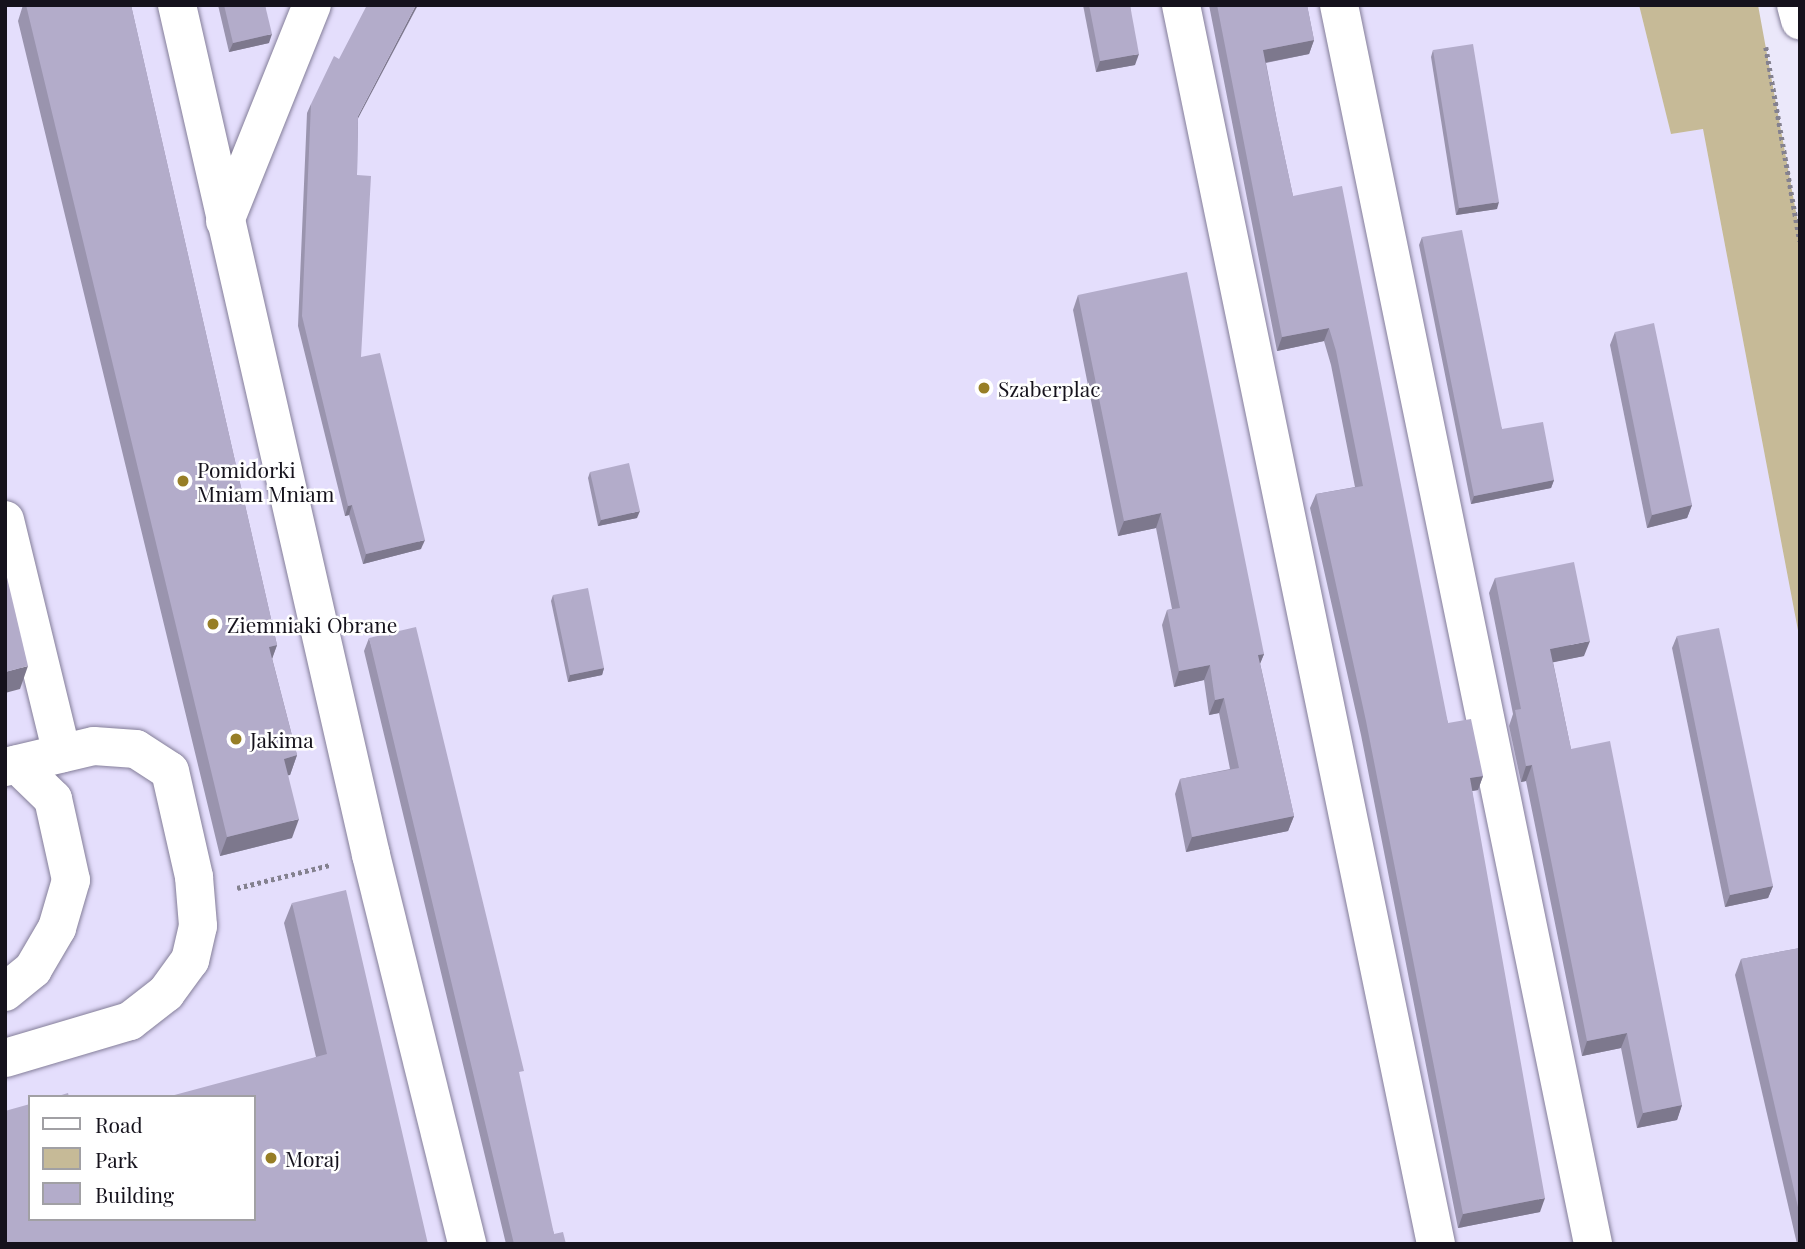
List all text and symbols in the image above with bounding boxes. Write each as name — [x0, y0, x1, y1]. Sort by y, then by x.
place label: Szaberplac — [998, 375, 1100, 401]
marker: Szaberplac — [976, 380, 992, 396]
place label: Pomidorki Mniam Mniam — [197, 456, 334, 506]
marker: Pomidorki Mniam Mniam — [175, 473, 191, 489]
place label: Ziemniaki Obrane — [227, 611, 397, 637]
marker: Ziemniaki Obrane — [205, 616, 221, 632]
place label: Jakima — [250, 726, 314, 752]
marker: Jakima — [228, 731, 244, 747]
legend — [28, 1095, 256, 1221]
text: Road — [95, 1110, 143, 1138]
text: Park — [95, 1145, 138, 1173]
place label: Moraj — [285, 1145, 340, 1171]
marker: Moraj — [263, 1150, 279, 1166]
text: Building — [95, 1180, 174, 1208]

